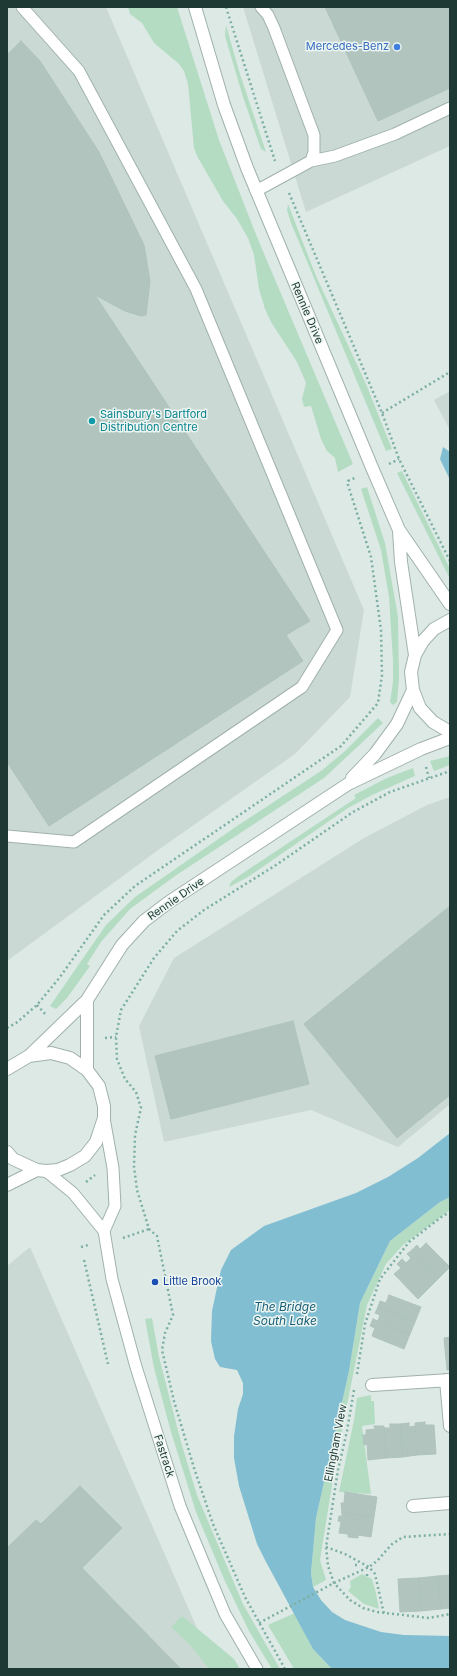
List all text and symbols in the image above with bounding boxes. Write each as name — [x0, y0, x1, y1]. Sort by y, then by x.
place label: Mercedes-Benz — [306, 40, 389, 54]
marker: Mercedes-Benz — [392, 42, 402, 52]
street label: Rennie Drive — [288, 280, 326, 346]
place label: Sainsbury's Dartford Distribution Centre — [100, 408, 207, 434]
marker: Sainsbury's Dartford Distribution Centre — [87, 416, 97, 426]
street label: Rennie Drive — [145, 875, 207, 923]
place label: Little Brook — [163, 1275, 221, 1289]
marker: Little Brook — [150, 1277, 160, 1287]
water label: The Bridge South Lake — [253, 1300, 317, 1328]
street label: Ellingham View — [322, 1403, 350, 1483]
street label: Fastrack — [151, 1433, 177, 1479]

